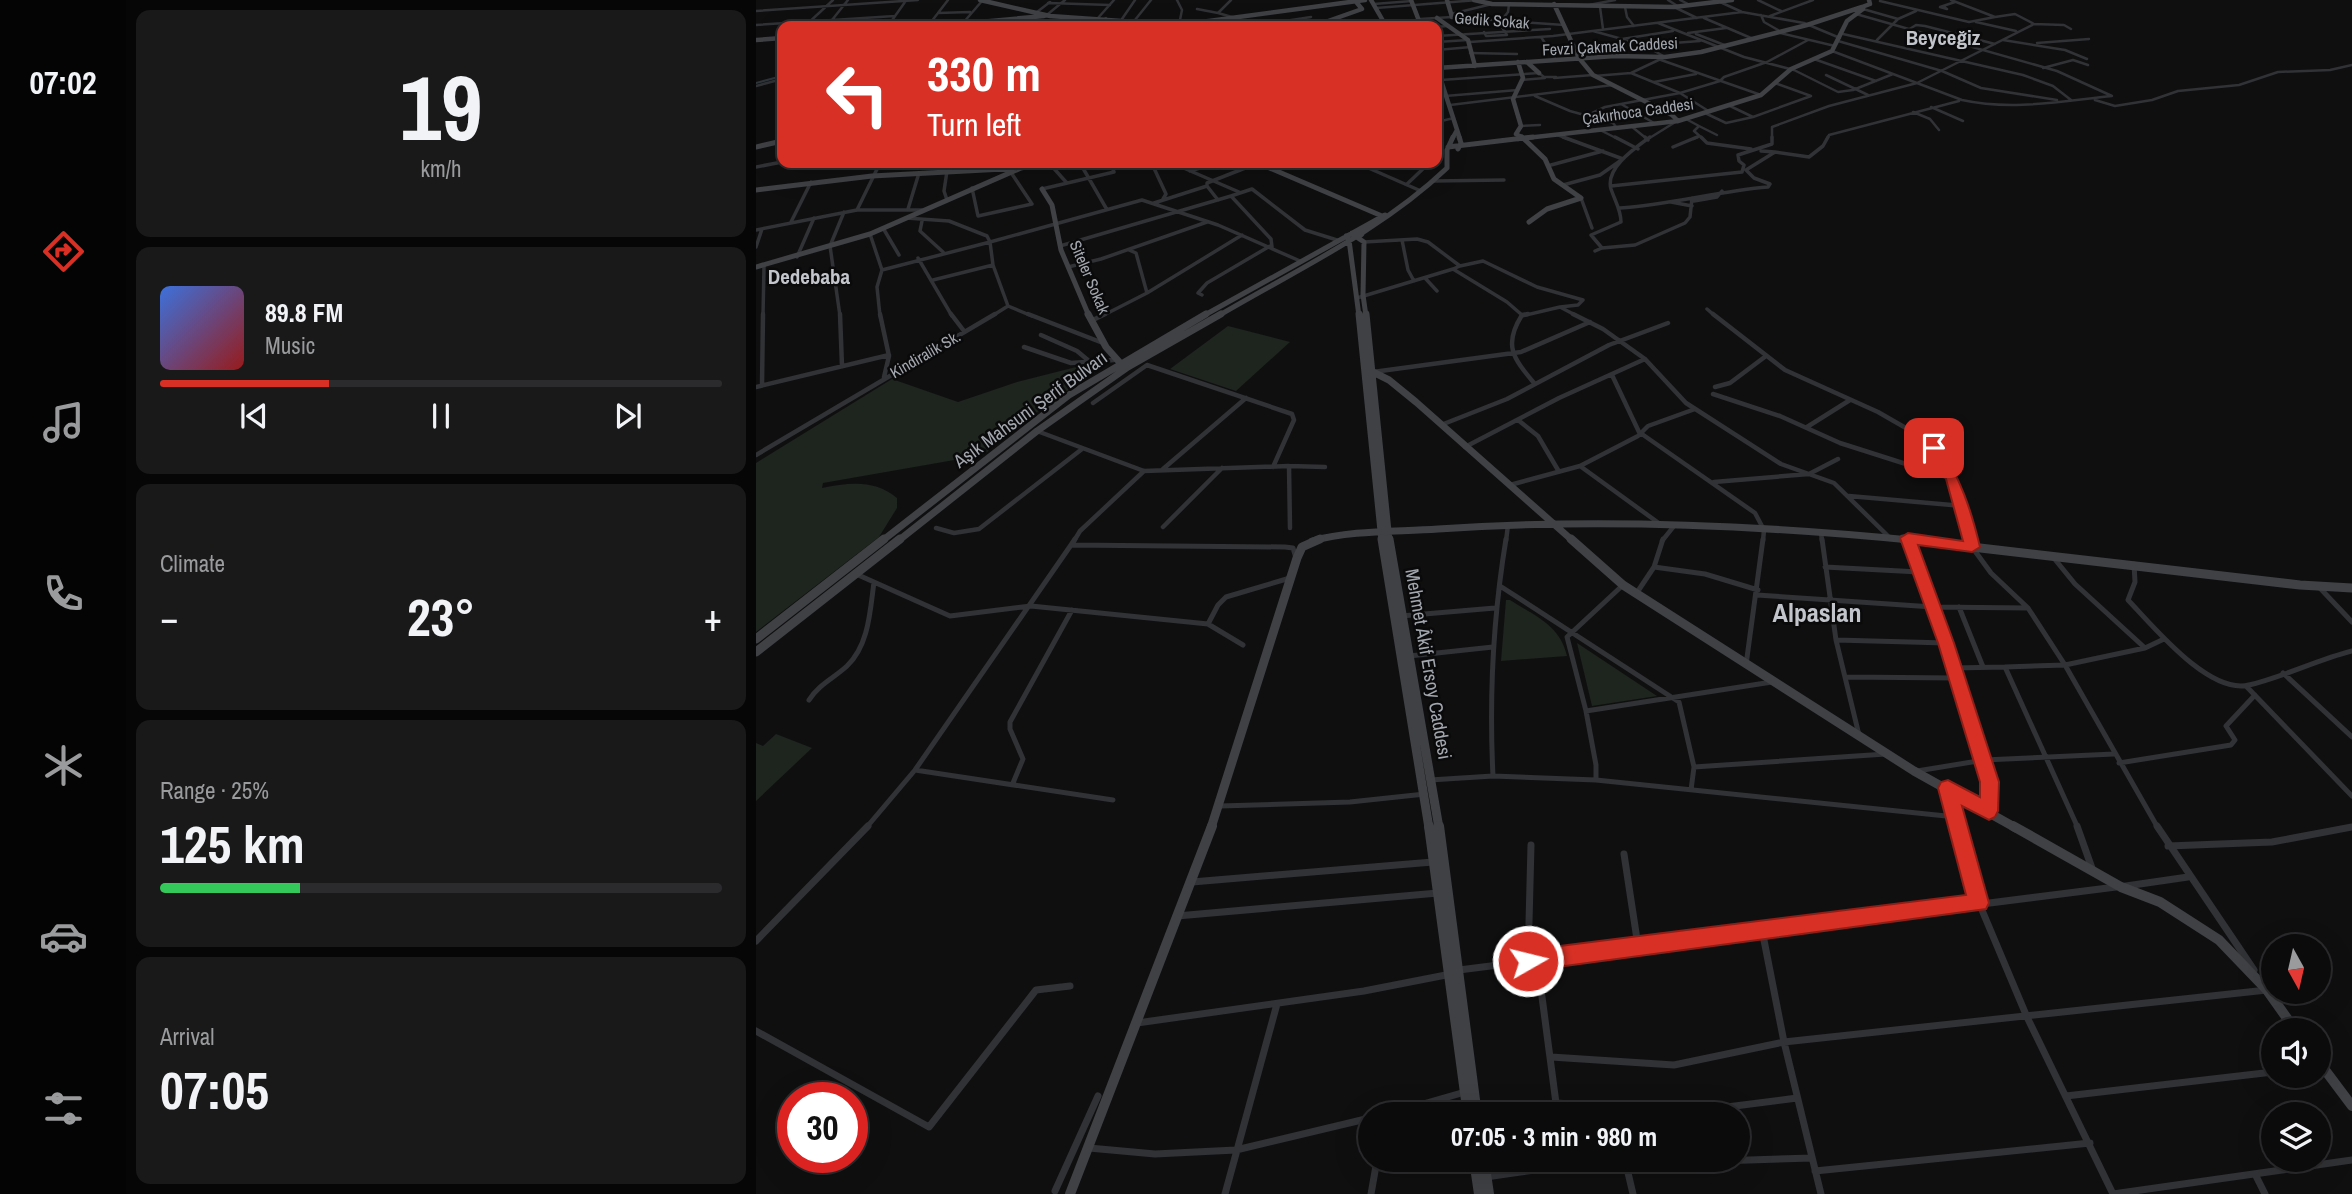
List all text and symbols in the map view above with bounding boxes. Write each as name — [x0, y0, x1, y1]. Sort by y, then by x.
street label: Gedik Sokak — [1454, 6, 1531, 34]
district label: Beyceğiz — [1906, 23, 1981, 52]
street label: Fevzi Çakmak Caddesi — [1542, 31, 1678, 61]
text: 330 m — [927, 40, 1041, 106]
text: 19 — [400, 46, 483, 168]
icon: left — [812, 49, 903, 140]
text: 07:02 — [29, 61, 97, 104]
street label: Çakırhoca Caddesi — [1581, 92, 1695, 130]
text: Turn left — [927, 103, 1021, 146]
text: km/h — [421, 153, 461, 184]
icon: directions — [39, 227, 88, 276]
street label: Siteler Sokak — [1065, 237, 1116, 318]
district label: Dedebaba — [768, 262, 851, 291]
text: 89.8 FM — [265, 295, 343, 330]
street label: Kindiralik Sk. — [886, 325, 964, 383]
text: Music — [265, 330, 315, 361]
street label: Aşık Mahsuni Şerif Bulvarı — [947, 344, 1112, 474]
icon: previous — [235, 397, 273, 435]
icon: pause — [422, 397, 460, 435]
icon: next — [609, 397, 647, 435]
icon: music — [39, 398, 88, 447]
pin — [1904, 418, 1964, 478]
icon: arrive — [1915, 429, 1953, 467]
text: Climate — [160, 548, 225, 579]
street label: Mehmet Âkif Ersoy Caddesi — [1399, 567, 1459, 761]
icon: phone — [39, 569, 88, 618]
text: 23° — [407, 582, 475, 652]
text: − — [160, 592, 178, 643]
text: + — [704, 592, 722, 643]
district label: Alpaslan — [1773, 595, 1861, 630]
icon: climate — [39, 741, 88, 790]
text: Range · 25% — [160, 775, 269, 806]
text: 125 km — [160, 809, 305, 879]
icon: car — [39, 912, 88, 961]
position arrow — [1491, 924, 1565, 998]
north arrow — [2261, 934, 2331, 1004]
map controls — [2261, 934, 2331, 1172]
button: sound — [2261, 1018, 2331, 1088]
text: Arrival — [160, 1021, 215, 1052]
text: 07:05 — [160, 1055, 269, 1125]
speed limit sign: 30 — [777, 1082, 868, 1173]
icon: filters — [39, 1084, 88, 1133]
button: layers — [2261, 1102, 2331, 1172]
text: 07:05 · 3 min · 980 m — [1451, 1119, 1657, 1154]

